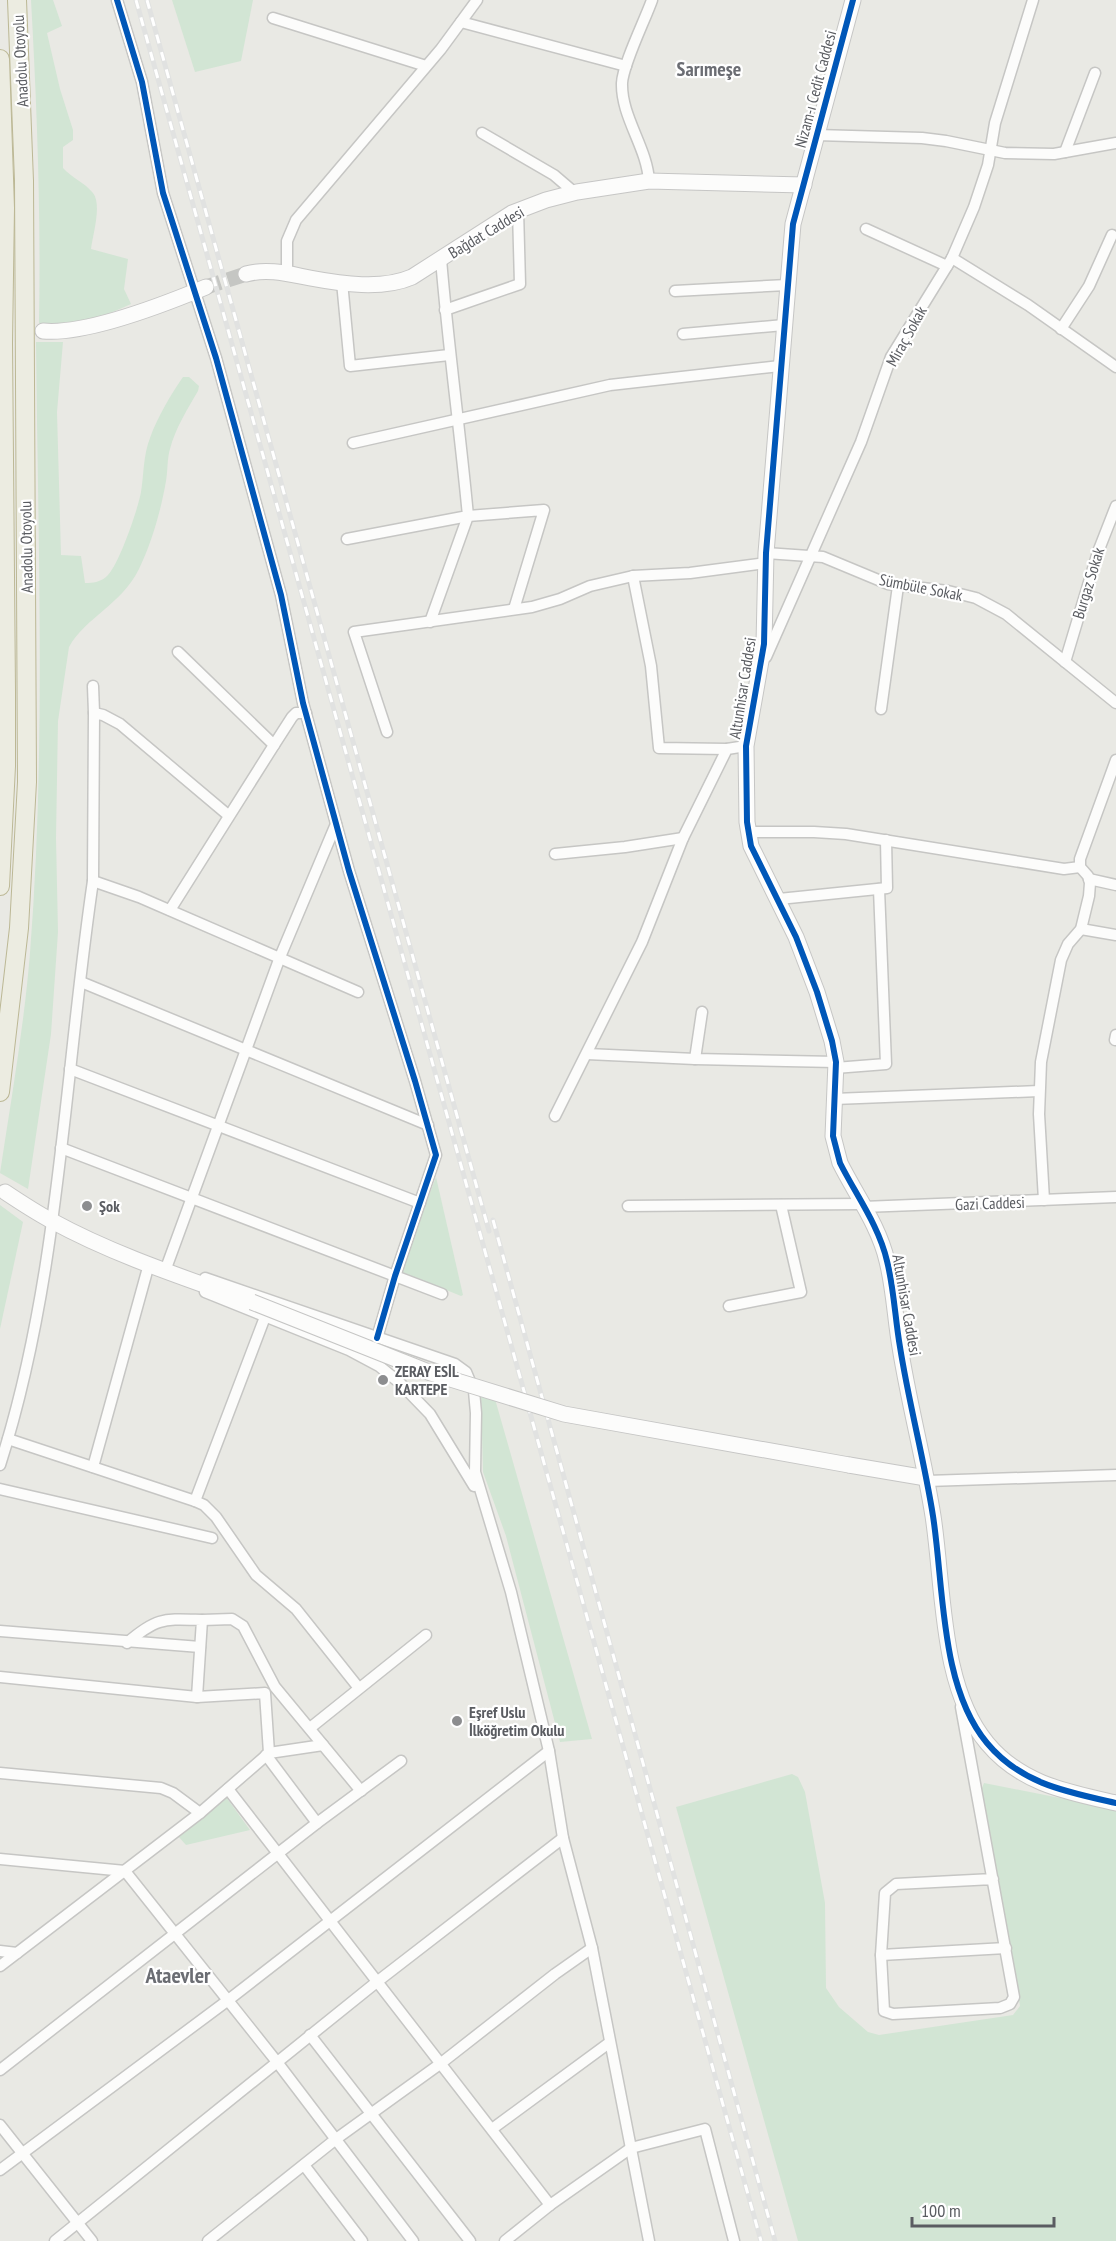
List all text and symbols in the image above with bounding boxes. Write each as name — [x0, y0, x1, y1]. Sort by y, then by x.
street label: Anadolu Otoyolu — [8, 14, 32, 108]
street label: Nizam-ı Cedit Caddesi — [790, 28, 840, 150]
district label: Sarımeşe — [677, 56, 741, 82]
street label: Bağdat Caddesi — [444, 202, 528, 262]
street label: Miraç Sokak — [881, 302, 931, 370]
street label: Anadolu Otoyolu — [15, 501, 37, 593]
street label: Burgaz Sokak — [1068, 544, 1109, 621]
street label: Sümbüle Sokak — [878, 569, 965, 605]
street label: Altunhisar Caddesi — [724, 636, 760, 740]
street label: Gazi Caddesi — [955, 1192, 1025, 1214]
place label: Şok — [99, 1196, 120, 1216]
marker: Şok — [80, 1199, 94, 1213]
street label: Altunhisar Caddesi — [888, 1253, 926, 1357]
place label: ZERAY ESİL KARTEPE — [395, 1361, 459, 1399]
marker: ZERAY ESİL KARTEPE — [376, 1373, 390, 1387]
place label: Eşref Uslu İlköğretim Okulu — [469, 1702, 564, 1740]
marker: Eşref Uslu İlköğretim Okulu — [450, 1714, 464, 1728]
district label: Ataevler — [144, 1961, 211, 1989]
scale bar — [912, 2190, 1054, 2228]
text: 100 m — [921, 2199, 961, 2222]

